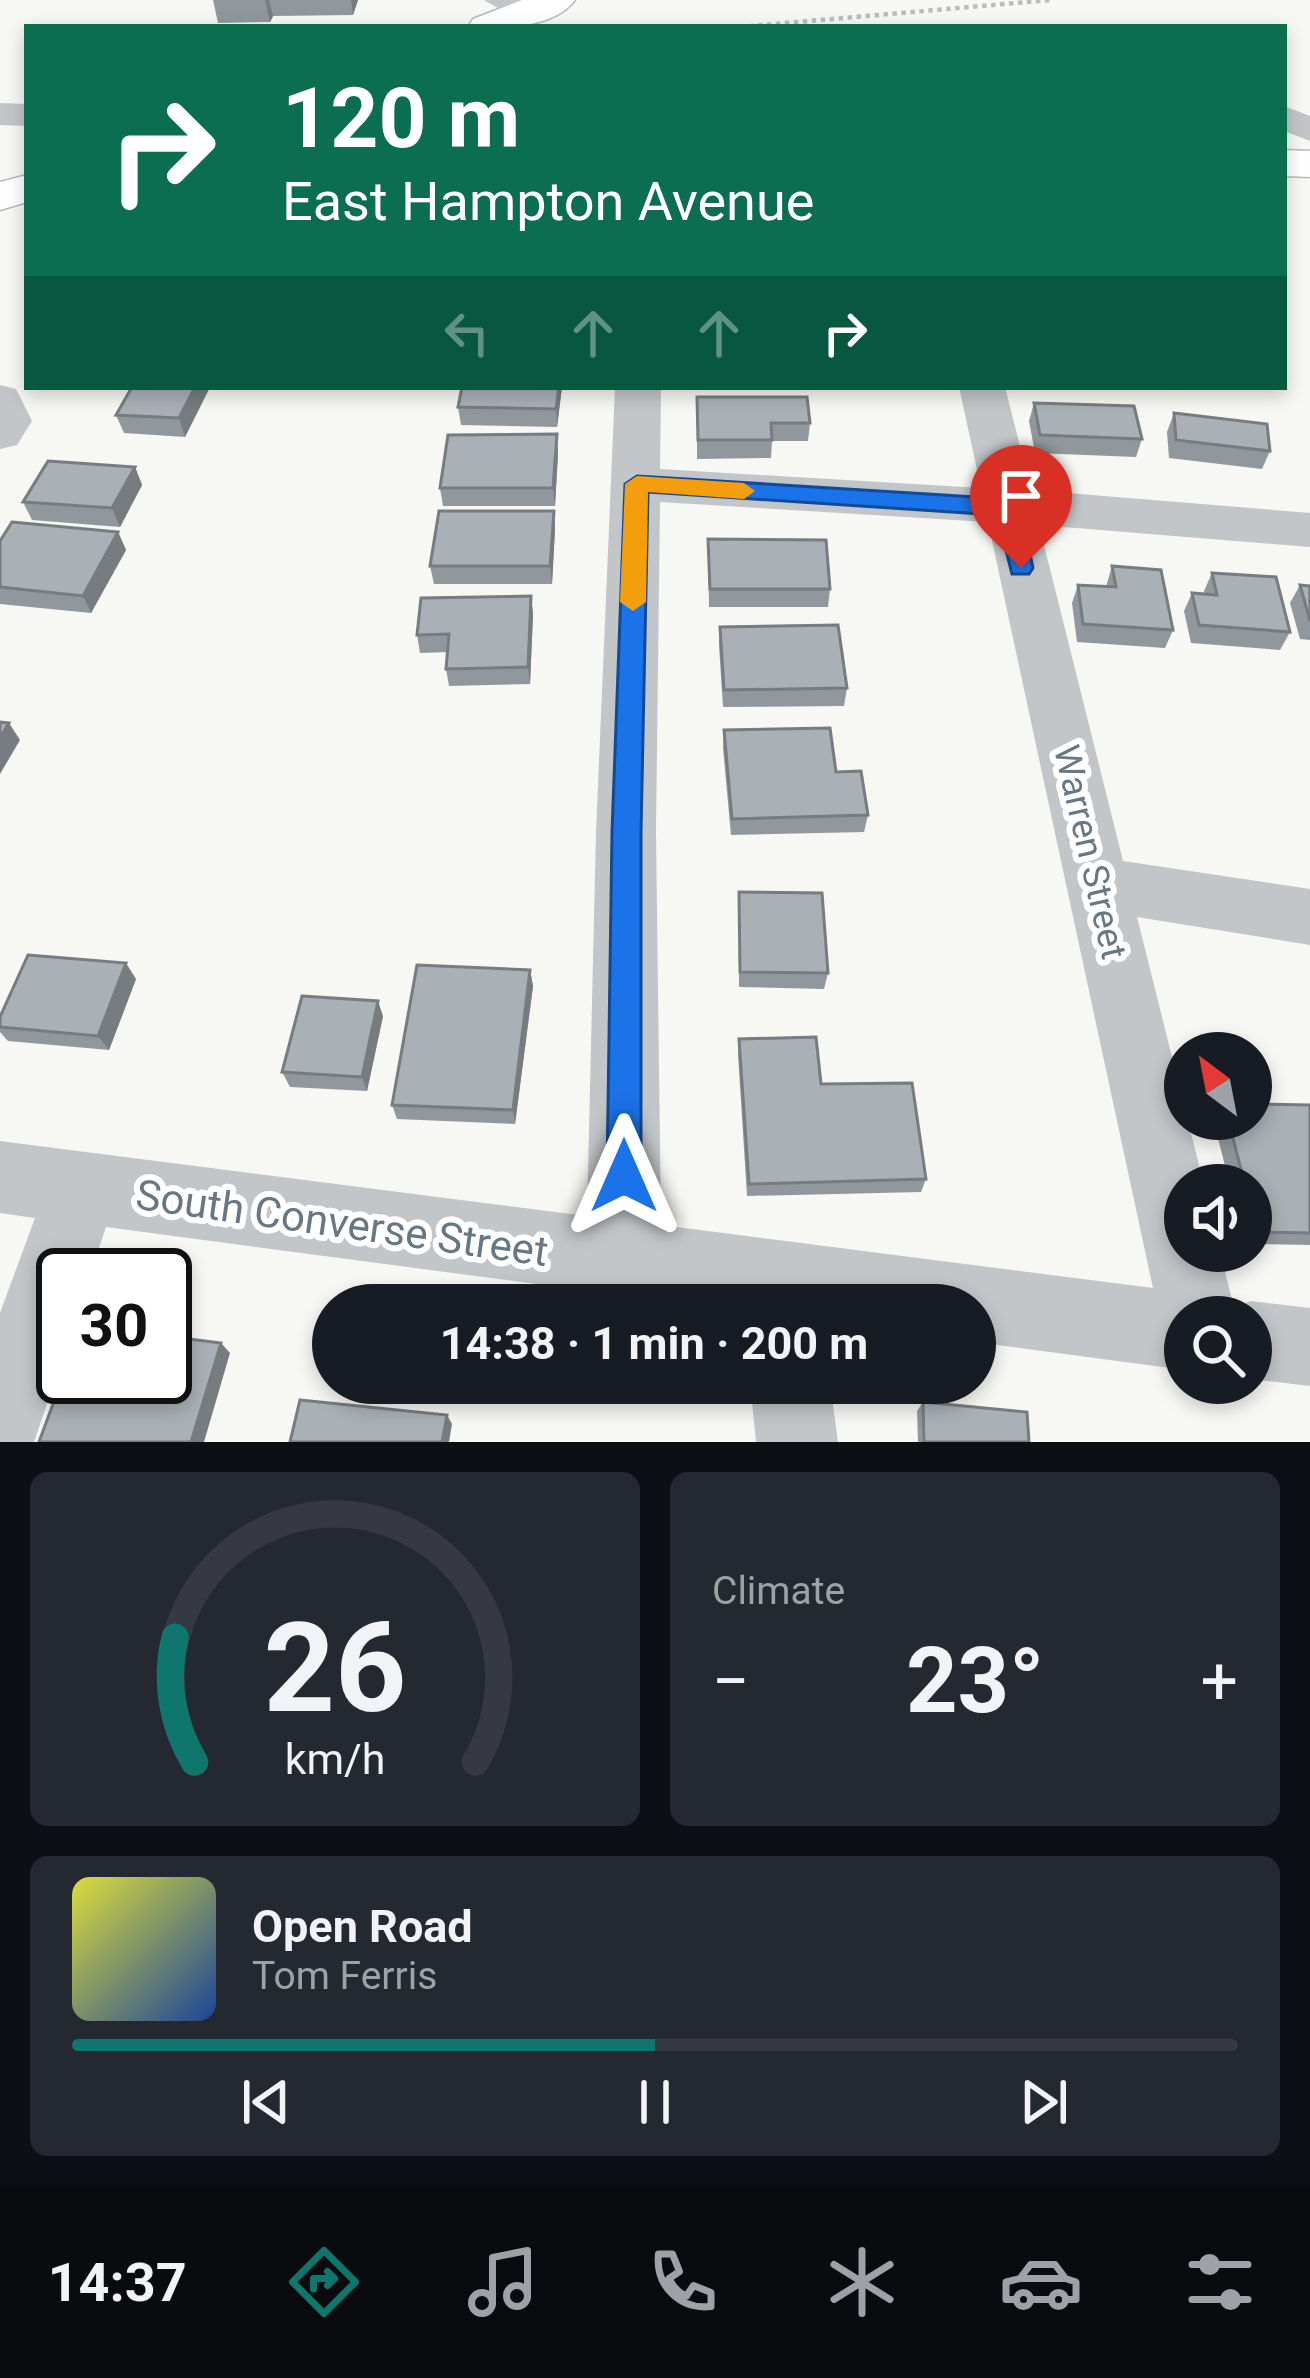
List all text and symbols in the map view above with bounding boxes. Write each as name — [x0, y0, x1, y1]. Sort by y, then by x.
text: 120 m — [282, 69, 520, 168]
icon: right — [84, 72, 240, 228]
text: East Hampton Avenue — [282, 170, 814, 233]
icon: left — [434, 300, 500, 366]
icon: ahead — [560, 300, 626, 366]
icon: ahead — [686, 300, 752, 366]
icon: right — [812, 300, 878, 366]
pin — [970, 445, 1072, 568]
icon: arrive — [988, 463, 1054, 529]
street label: Warren Street — [1045, 741, 1135, 963]
north arrow — [1164, 1032, 1272, 1140]
map controls — [1164, 1032, 1272, 1404]
position arrow — [561, 1113, 687, 1239]
button: sound — [1164, 1164, 1272, 1272]
street label: South Converse Street — [133, 1170, 551, 1276]
speed limit sign: 30 — [36, 1248, 192, 1404]
button: search — [1164, 1296, 1272, 1404]
text: 14:38 · 1 min · 200 m — [440, 1317, 868, 1370]
text: Climate — [712, 1568, 845, 1614]
text: 26 — [263, 1595, 407, 1741]
text: 23° — [906, 1629, 1044, 1734]
text: − — [712, 1643, 750, 1720]
text: + — [1201, 1643, 1238, 1720]
text: km/h — [285, 1734, 385, 1784]
text: Open Road — [252, 1900, 473, 1953]
text: Tom Ferris — [252, 1953, 437, 1999]
icon: previous — [233, 2069, 299, 2135]
icon: pause — [622, 2069, 688, 2135]
icon: next — [1011, 2069, 1077, 2135]
icon: directions — [282, 2240, 366, 2324]
icon: music — [461, 2240, 545, 2324]
icon: phone — [641, 2240, 725, 2324]
icon: climate — [820, 2240, 904, 2324]
icon: car — [999, 2240, 1083, 2324]
icon: filters — [1178, 2240, 1262, 2324]
text: 14:37 — [48, 2251, 187, 2314]

